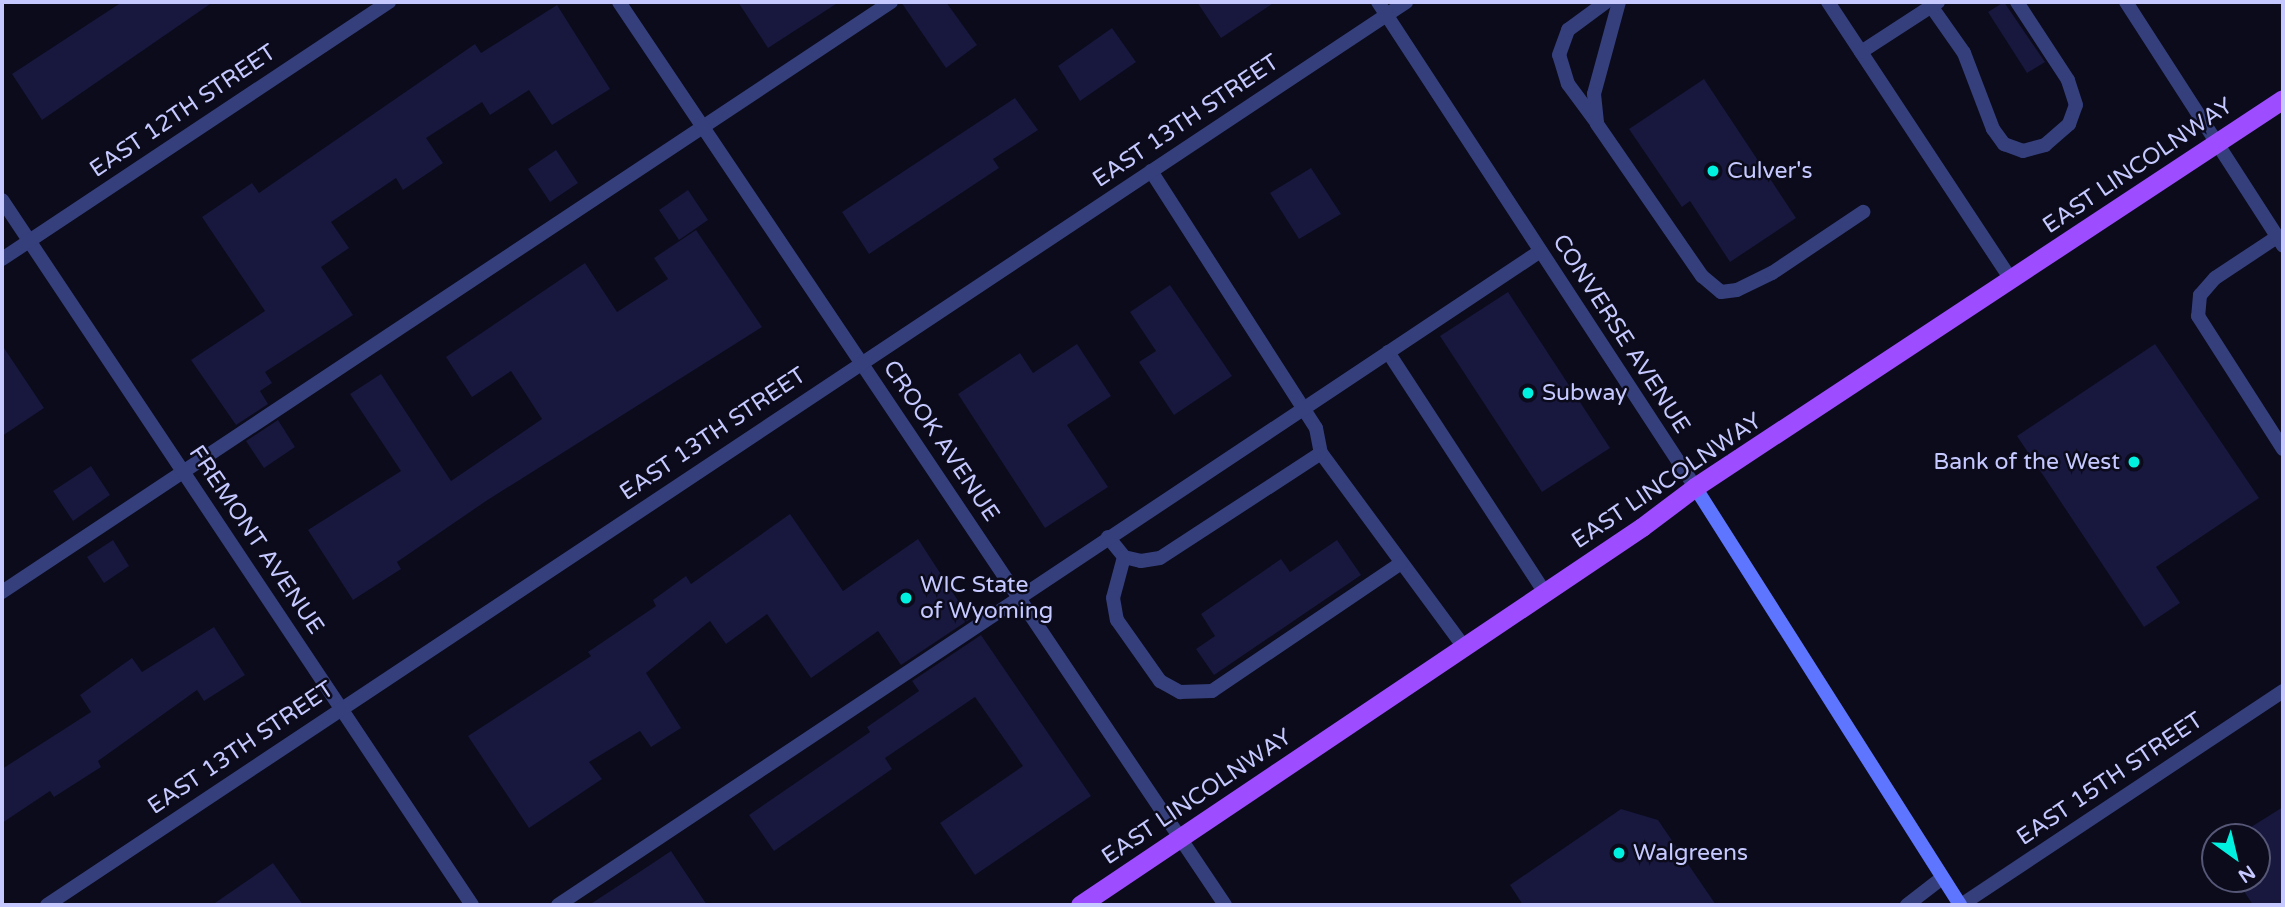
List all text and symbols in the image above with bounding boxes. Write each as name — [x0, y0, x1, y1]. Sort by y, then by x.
street label: EAST 12TH STREET — [85, 38, 281, 184]
street label: EAST 13TH STREET — [1088, 48, 1284, 194]
street label: EAST LINCOLNWAY — [2038, 92, 2238, 240]
place label: Culver's — [1727, 157, 1812, 185]
marker: Culver's — [1705, 163, 1721, 179]
street label: CONVERSE AVENUE — [1546, 229, 1696, 439]
street label: CROOK AVENUE — [877, 355, 1005, 527]
street label: EAST 13TH STREET — [615, 361, 811, 507]
place label: Subway — [1542, 379, 1627, 407]
marker: Subway — [1520, 385, 1536, 401]
street label: EAST LINCOLNWAY — [1567, 407, 1767, 555]
street label: FREMONT AVENUE — [183, 440, 329, 640]
place label: Bank of the West — [1933, 448, 2120, 476]
marker: Bank of the West — [2126, 454, 2142, 470]
place label: WIC State of Wyoming — [920, 571, 1053, 625]
marker: WIC State of Wyoming — [898, 590, 914, 606]
street label: EAST 13TH STREET — [143, 675, 339, 821]
street label: EAST 15TH STREET — [2012, 706, 2208, 852]
street label: EAST LINCOLNWAY — [1097, 723, 1297, 871]
north arrow — [2201, 823, 2271, 893]
place label: Walgreens — [1633, 839, 1748, 867]
marker: Walgreens — [1611, 845, 1627, 861]
text: N — [2234, 860, 2259, 887]

